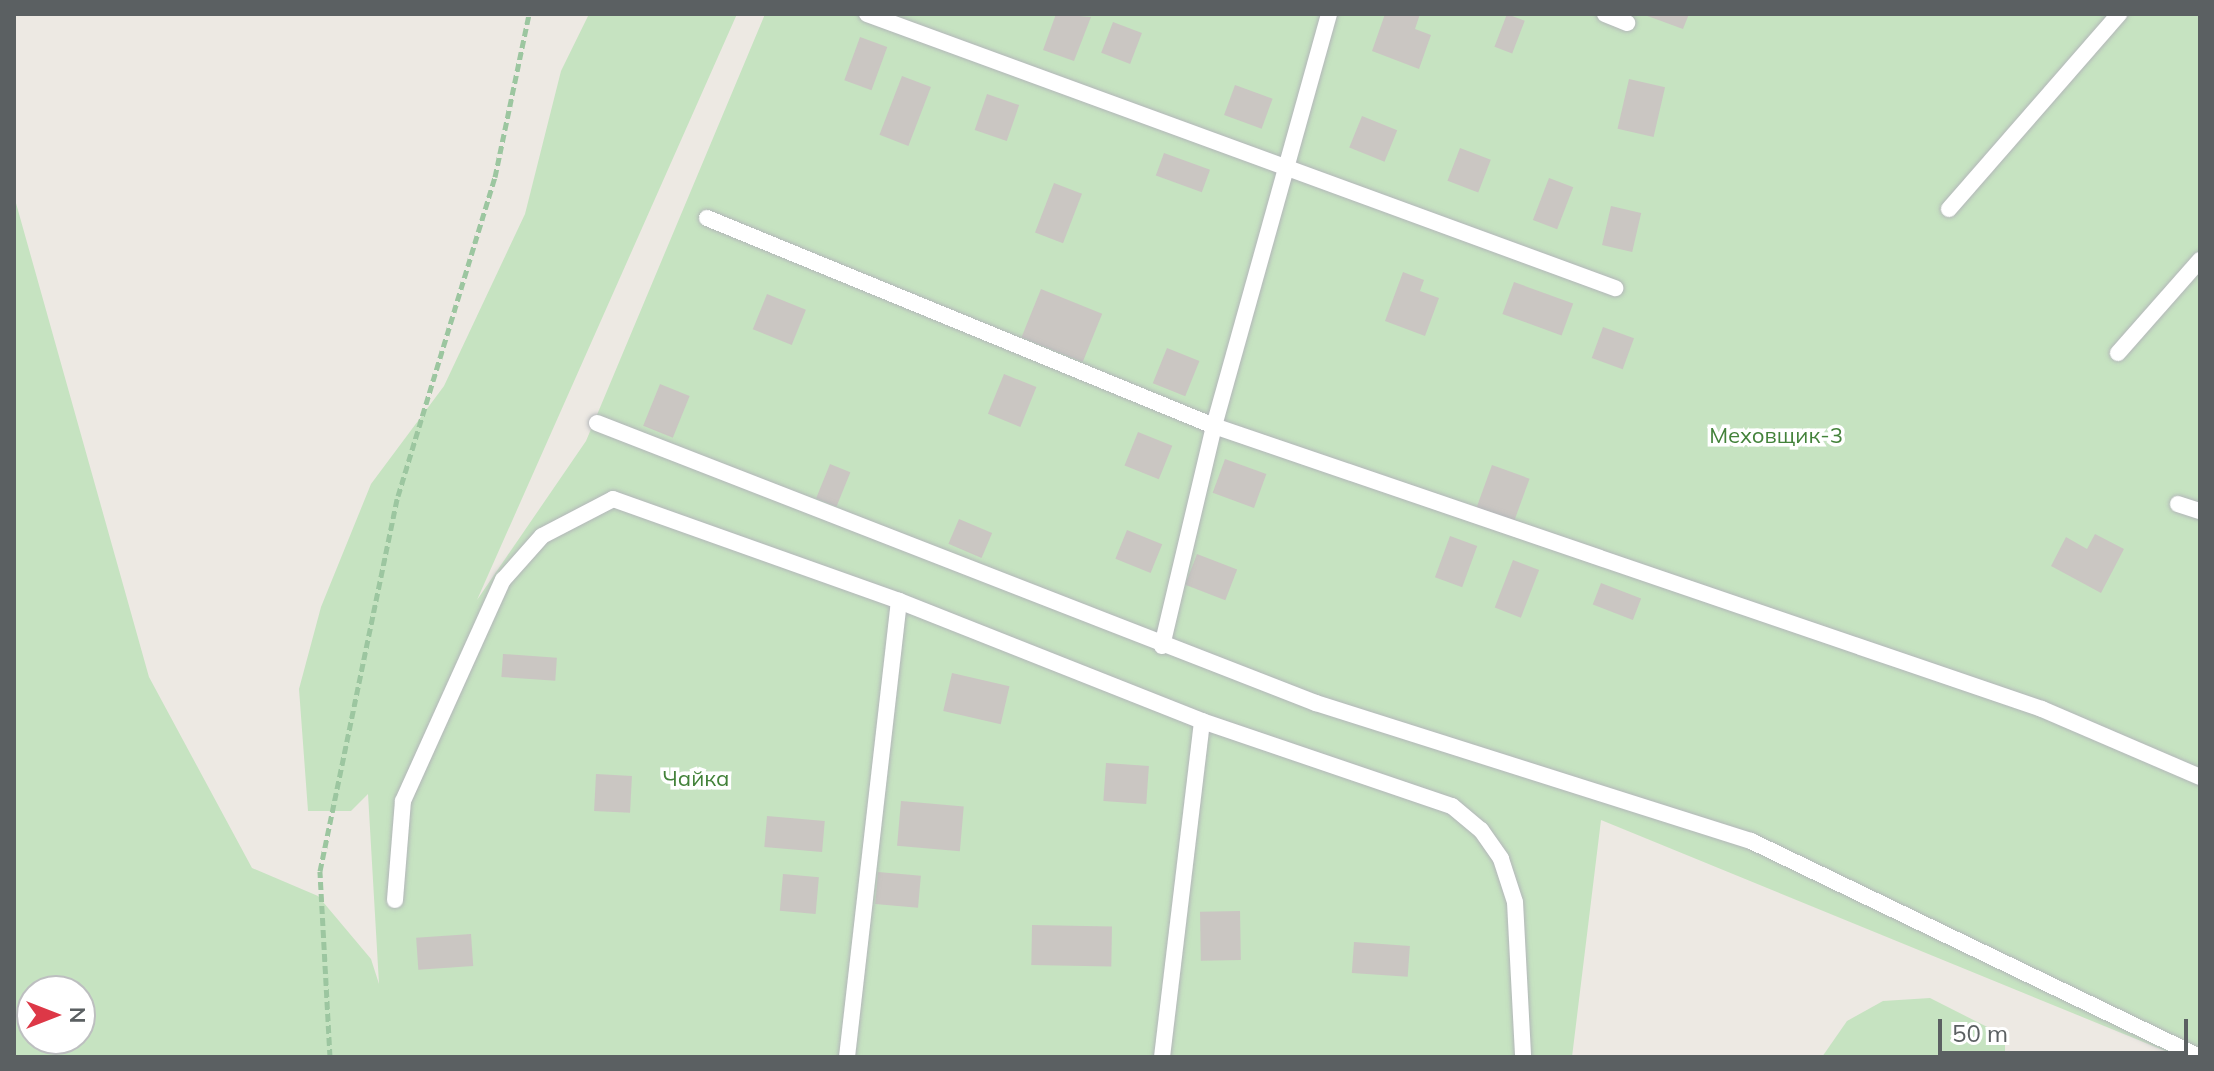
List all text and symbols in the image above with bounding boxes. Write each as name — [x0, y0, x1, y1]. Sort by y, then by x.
park label: Меховщик-3 — [1709, 423, 1843, 449]
park label: Чайка — [663, 766, 729, 792]
north arrow — [16, 975, 96, 1055]
scale bar — [1942, 1003, 2192, 1053]
text: N — [64, 1007, 92, 1023]
text: 50 m — [1952, 1018, 2008, 1048]

